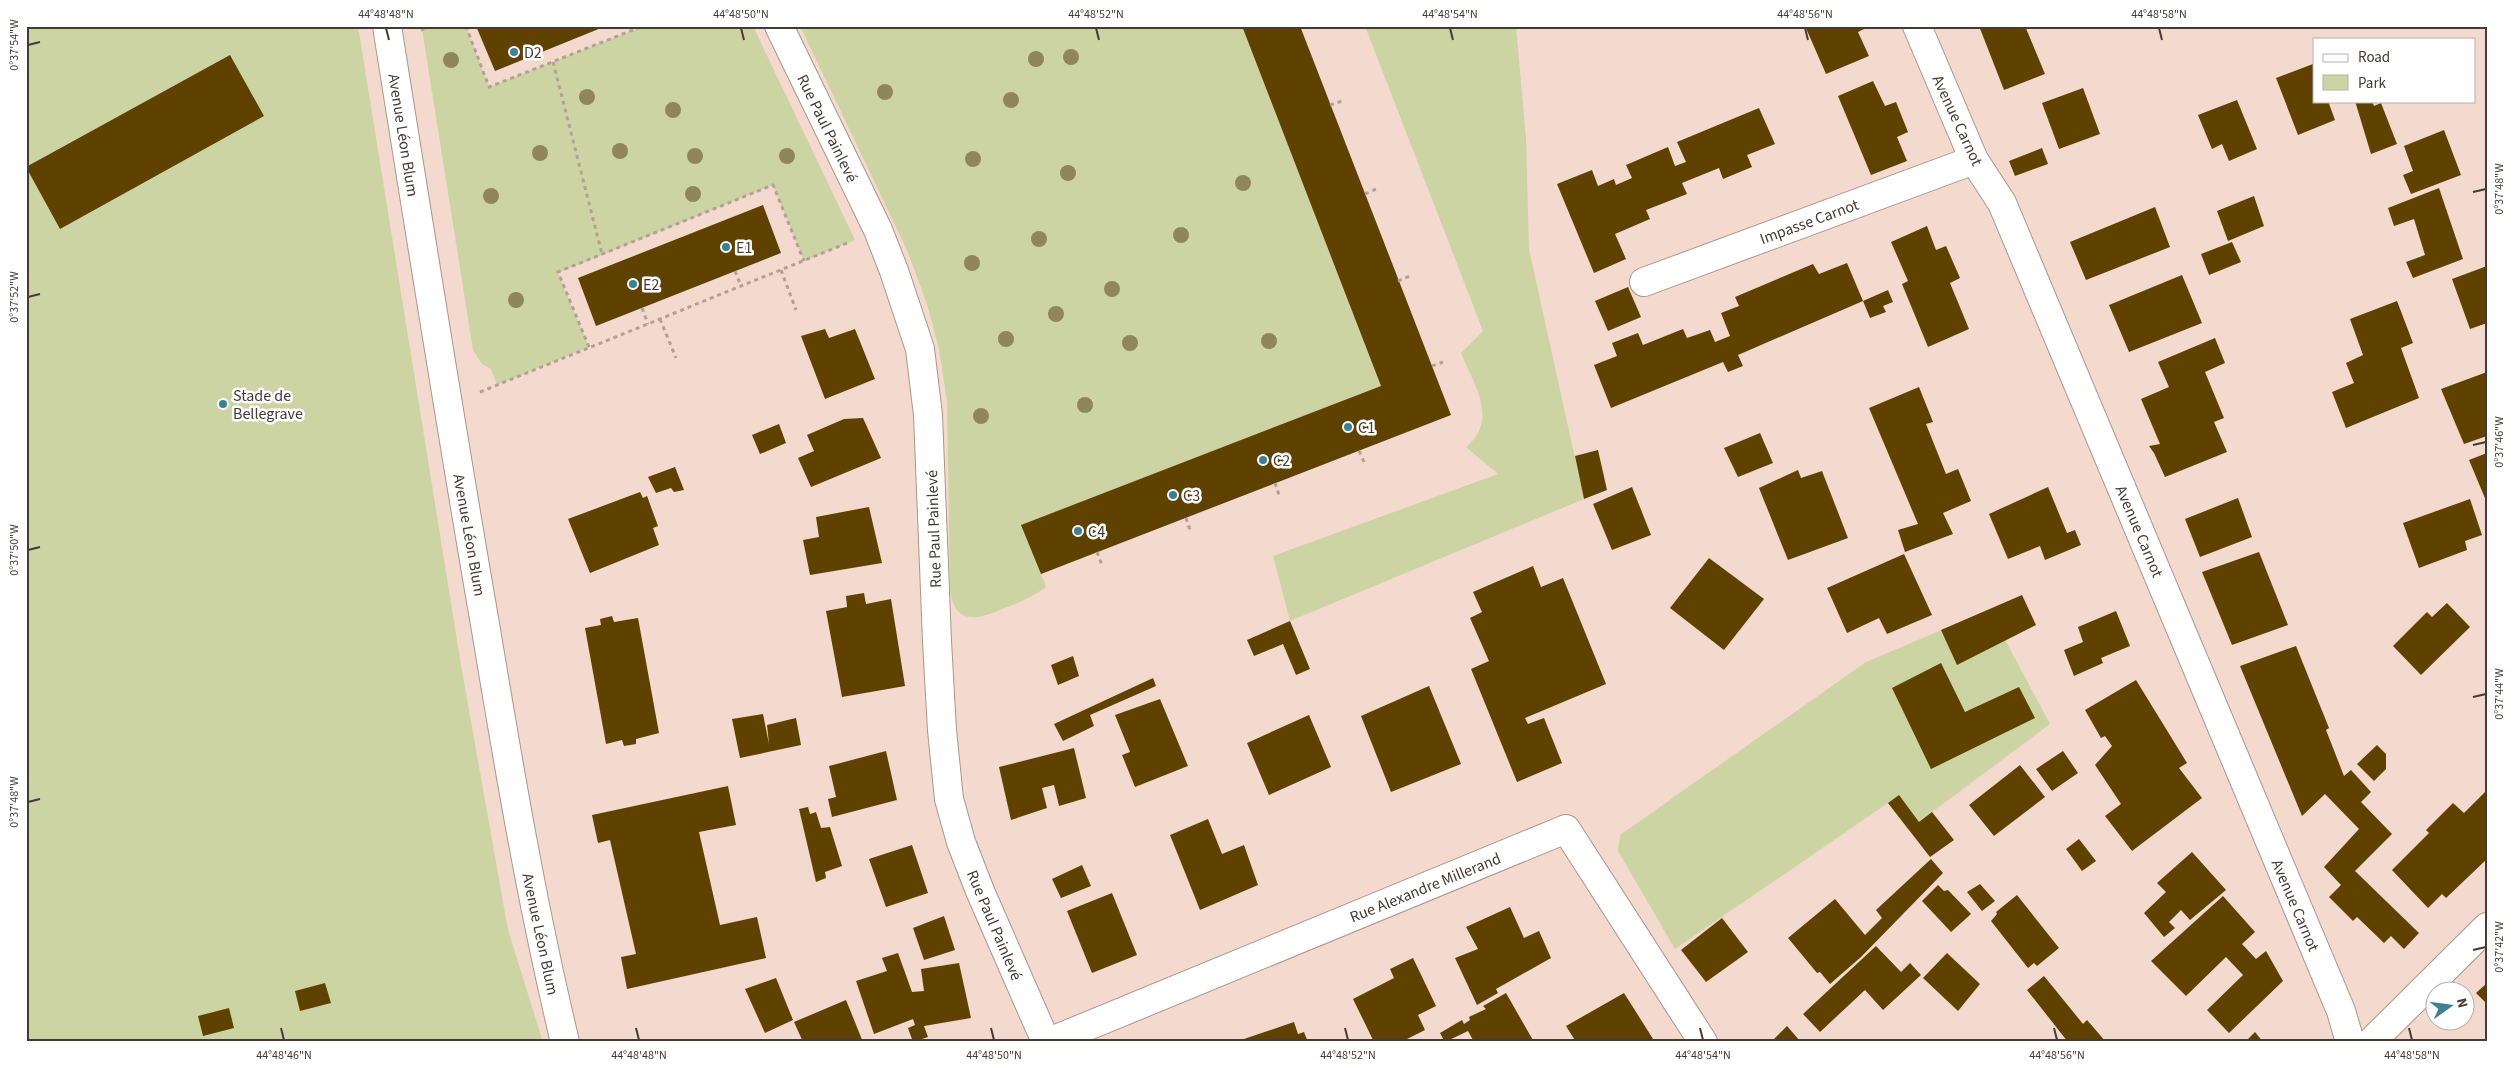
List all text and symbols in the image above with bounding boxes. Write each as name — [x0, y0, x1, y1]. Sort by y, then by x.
text: 44°48'48"N — [358, 6, 414, 23]
text: 44°48'50"N — [713, 6, 769, 23]
text: 44°48'52"N — [1068, 6, 1124, 23]
text: 44°48'54"N — [1422, 6, 1478, 23]
text: 44°48'56"N — [1777, 6, 1833, 23]
text: 44°48'58"N — [2131, 6, 2187, 23]
text: 0°37'54"W — [6, 19, 23, 71]
legend — [2313, 38, 2476, 102]
place label: D2 — [524, 42, 542, 64]
marker: D2 — [508, 46, 520, 58]
text: Road — [2358, 47, 2390, 68]
street label: Rue Paul Painlevé — [791, 71, 863, 186]
street label: Avenue Carnot — [1926, 71, 1988, 170]
street label: Avenue Léon Blum — [382, 72, 424, 198]
text: Park — [2358, 73, 2387, 94]
text: 0°37'48"W — [2491, 163, 2508, 215]
street label: Impasse Carnot — [1757, 194, 1863, 250]
place label: E1 — [736, 237, 752, 259]
marker: E1 — [720, 241, 732, 253]
text: 0°37'52"W — [6, 271, 23, 323]
place label: E2 — [643, 274, 659, 296]
marker: E2 — [627, 278, 639, 290]
place label: Stade de Bellegrave — [233, 385, 303, 425]
marker: Stade de Bellegrave — [217, 398, 229, 410]
text: 0°37'46"W — [2491, 416, 2508, 468]
place label: C1 — [1358, 417, 1375, 439]
marker: C1 — [1342, 421, 1354, 433]
place label: C2 — [1273, 450, 1290, 472]
marker: C2 — [1257, 454, 1269, 466]
street label: Rue Paul Painlevé — [921, 470, 947, 588]
street label: Avenue Léon Blum — [447, 472, 491, 598]
street label: Avenue Carnot — [2110, 482, 2169, 581]
place label: C3 — [1183, 485, 1200, 507]
marker: C3 — [1167, 489, 1179, 501]
place label: C4 — [1088, 521, 1105, 543]
text: 0°37'50"W — [6, 524, 23, 576]
marker: C4 — [1072, 525, 1084, 537]
text: 0°37'44"W — [2491, 668, 2508, 720]
text: 0°37'48"W — [6, 776, 23, 828]
street label: Rue Alexandre Millerand — [1346, 848, 1504, 928]
street label: Avenue Carnot — [2266, 856, 2325, 955]
street label: Rue Paul Painlevé — [961, 867, 1027, 984]
street label: Avenue Léon Blum — [516, 871, 564, 997]
text: 0°37'42"W — [2491, 921, 2508, 973]
north arrow — [2426, 980, 2476, 1030]
text: N — [2451, 996, 2472, 1010]
text: 44°48'46"N — [256, 1047, 312, 1064]
text: 44°48'48"N — [611, 1047, 667, 1064]
text: 44°48'50"N — [966, 1047, 1022, 1064]
text: 44°48'52"N — [1320, 1047, 1376, 1064]
text: 44°48'54"N — [1675, 1047, 1731, 1064]
text: 44°48'56"N — [2029, 1047, 2085, 1064]
text: 44°48'58"N — [2384, 1047, 2440, 1064]

